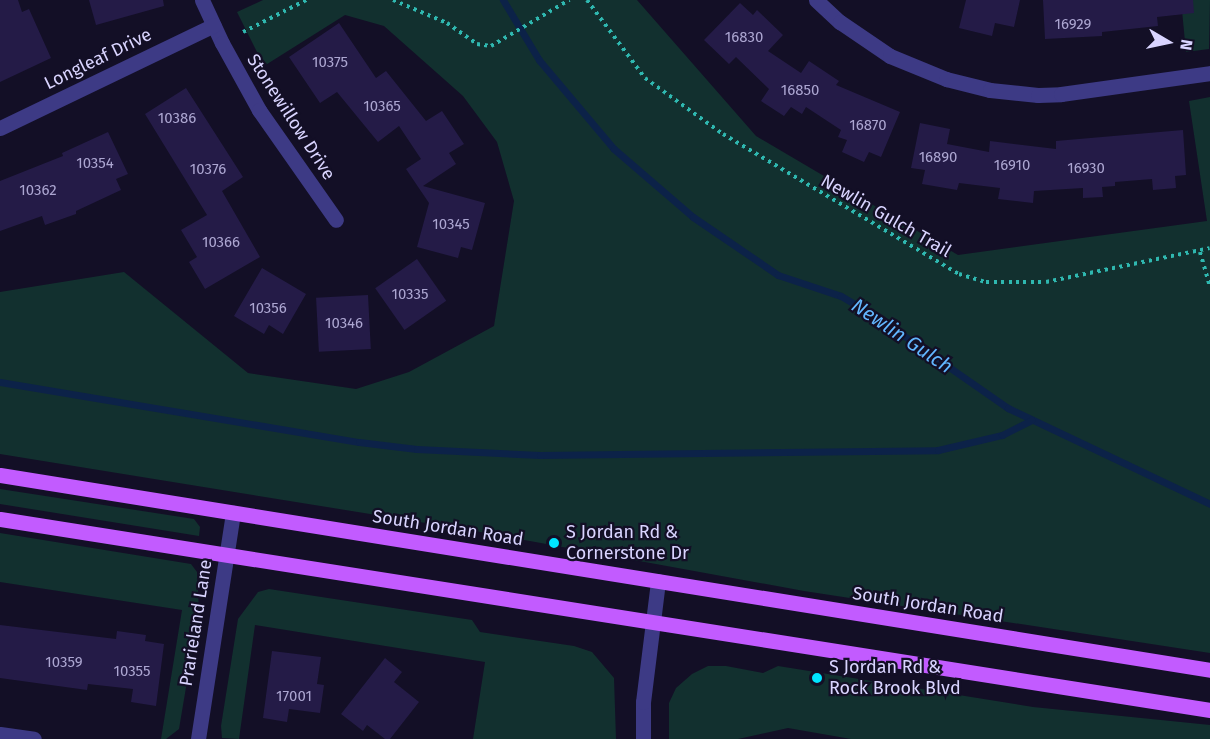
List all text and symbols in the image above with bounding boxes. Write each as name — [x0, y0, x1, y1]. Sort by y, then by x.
north arrow — [1138, 12, 1198, 72]
house number: 16929 — [1055, 16, 1091, 34]
street label: Longleaf Drive — [41, 24, 155, 94]
house number: 16830 — [725, 29, 763, 47]
text: N — [1176, 38, 1196, 52]
street label: Stonewillow Drive — [242, 50, 340, 184]
house number: 10375 — [312, 54, 348, 72]
house number: 16850 — [781, 82, 819, 100]
house number: 10365 — [363, 98, 401, 116]
house number: 10386 — [158, 110, 196, 128]
house number: 16870 — [849, 117, 887, 135]
house number: 16890 — [919, 149, 957, 167]
house number: 10354 — [76, 155, 114, 173]
house number: 16910 — [994, 157, 1030, 175]
house number: 16930 — [1067, 160, 1105, 178]
house number: 10376 — [190, 161, 226, 179]
street label: Newlin Gulch Trail — [817, 170, 955, 262]
house number: 10362 — [19, 182, 57, 200]
house number: 10345 — [432, 216, 470, 234]
house number: 10366 — [202, 234, 240, 252]
house number: 10335 — [391, 286, 429, 304]
water label: Newlin Gulch — [847, 293, 957, 379]
house number: 10356 — [249, 300, 287, 318]
house number: 10346 — [325, 315, 363, 333]
street label: South Jordan Road — [371, 505, 525, 551]
place label: S Jordan Rd & Cornerstone Dr — [566, 522, 689, 564]
marker: S Jordan Rd & Cornerstone Dr — [547, 536, 561, 550]
street label: Prarieland Lane — [175, 558, 217, 688]
street label: South Jordan Road — [851, 582, 1005, 628]
house number: 10359 — [45, 654, 83, 672]
place label: S Jordan Rd & Rock Brook Blvd — [829, 657, 961, 700]
house number: 10355 — [113, 663, 151, 681]
marker: S Jordan Rd & Rock Brook Blvd — [810, 671, 824, 685]
house number: 17001 — [276, 688, 312, 706]

